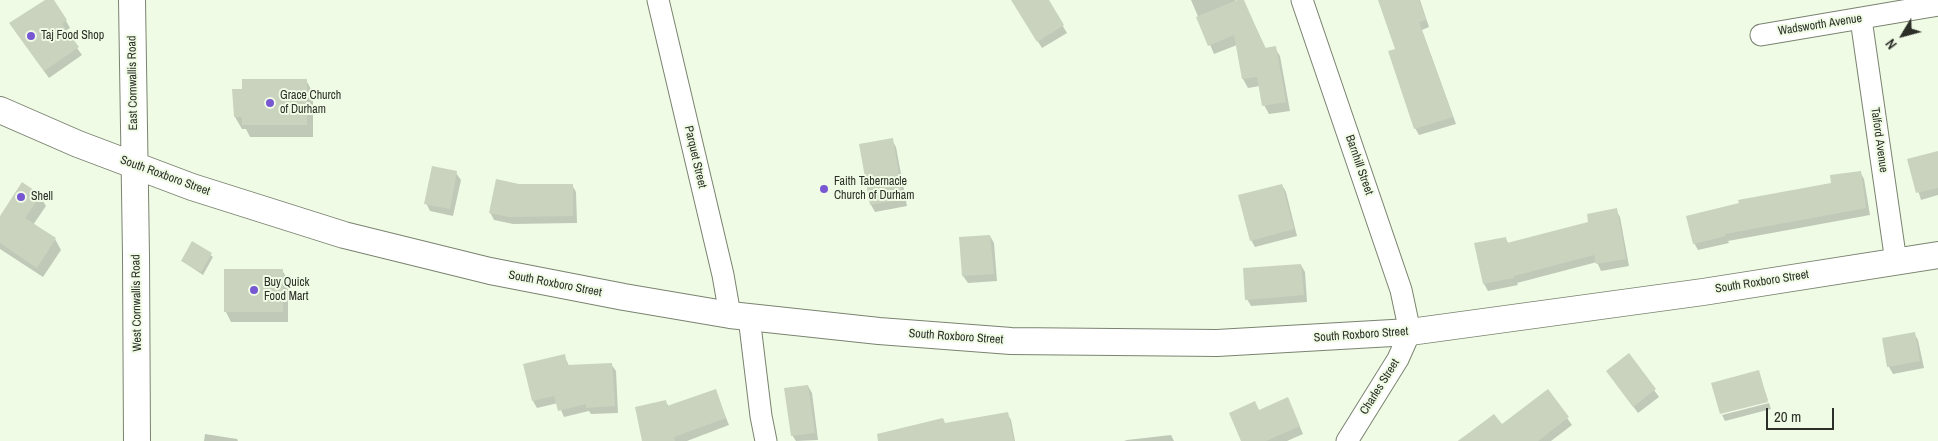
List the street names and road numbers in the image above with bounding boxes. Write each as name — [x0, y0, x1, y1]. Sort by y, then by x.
street label: Wadsworth Avenue — [1777, 11, 1863, 39]
street label: East Cornwallis Road — [125, 36, 141, 130]
street label: Talford Avenue — [1867, 106, 1891, 174]
street label: Parquet Street — [681, 124, 709, 190]
street label: Barnhill Street — [1342, 133, 1376, 197]
street label: South Roxboro Street — [118, 153, 212, 199]
street label: West Cornwallis Road — [129, 254, 145, 352]
street label: South Roxboro Street — [1714, 267, 1810, 297]
street label: South Roxboro Street — [507, 268, 603, 300]
street label: South Roxboro Street — [1313, 325, 1409, 345]
street label: South Roxboro Street — [908, 327, 1004, 347]
street label: Charles Street — [1357, 357, 1403, 417]

